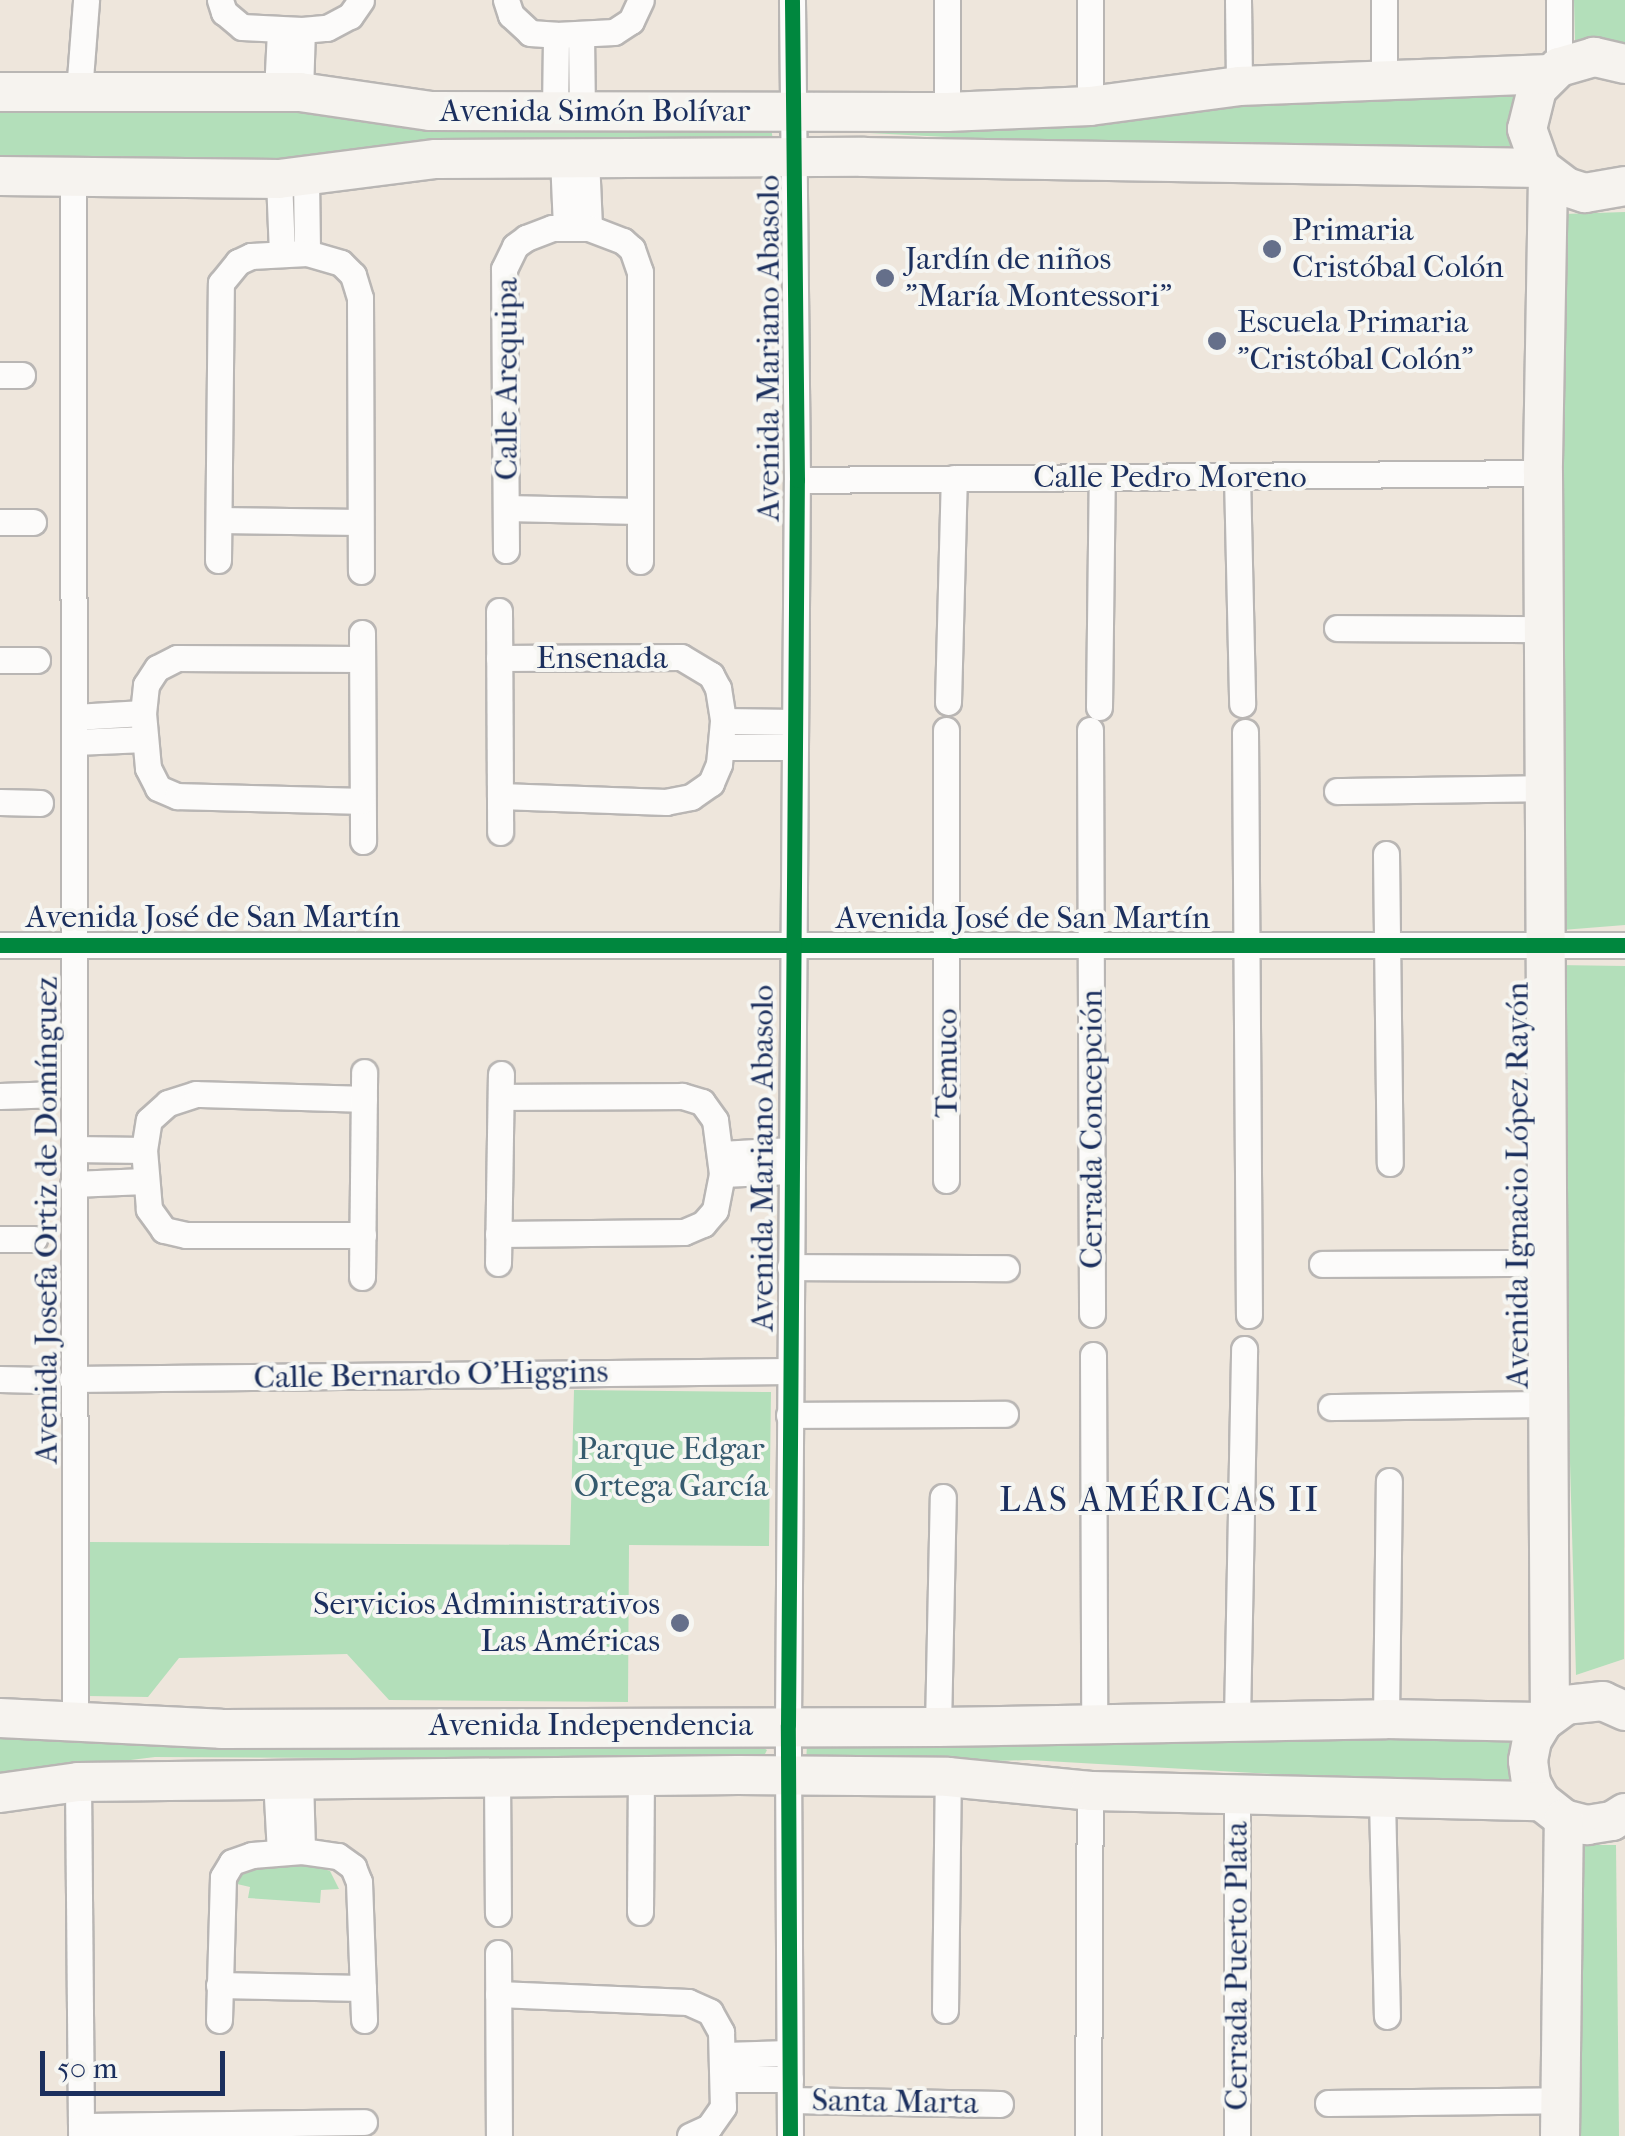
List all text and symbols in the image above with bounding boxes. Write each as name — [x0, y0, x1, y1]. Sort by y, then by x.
street label: Avenida Simón Bolívar — [440, 92, 750, 130]
street label: Avenida Mariano Abasolo — [750, 175, 788, 521]
place label: Primaria Cristóbal Colón — [1292, 212, 1504, 287]
marker: Primaria Cristóbal Colón — [1261, 238, 1283, 260]
place label: Jardín de niños "María Montessori" — [905, 241, 1172, 316]
marker: Jardín de niños "María Montessori" — [874, 267, 896, 289]
street label: Calle Arequipa — [488, 278, 526, 480]
place label: Escuela Primaria "Cristóbal Colón" — [1237, 304, 1474, 379]
marker: Escuela Primaria "Cristóbal Colón" — [1206, 330, 1228, 352]
street label: Calle Pedro Moreno — [1033, 458, 1307, 496]
street label: Ensenada — [536, 639, 668, 677]
street label: Avenida José de San Martín — [26, 898, 400, 936]
street label: Avenida José de San Martín — [836, 899, 1210, 937]
street label: Avenida Josefa Ortiz de Domínguez — [28, 976, 66, 1464]
street label: Avenida Ignacio López Rayón — [1499, 982, 1537, 1388]
street label: Avenida Mariano Abasolo — [744, 985, 782, 1331]
street label: Cerrada Concepción — [1073, 989, 1111, 1269]
street label: Temuco — [928, 1008, 966, 1118]
street label: Calle Bernardo O'Higgins — [253, 1353, 609, 1397]
park label: Parque Edgar Ortega García — [574, 1431, 768, 1506]
district label: LAS AMÉRICAS II — [999, 1479, 1321, 1521]
place label: Servicios Administrativos Las Américas — [313, 1586, 660, 1661]
marker: Servicios Administrativos Las Américas — [669, 1612, 691, 1634]
street label: Avenida Independencia — [429, 1706, 753, 1744]
street label: Cerrada Puerto Plata — [1218, 1821, 1256, 2111]
scale bar — [45, 2031, 230, 2093]
text: 50 m — [57, 2051, 118, 2086]
street label: Santa Marta — [811, 2081, 979, 2123]

